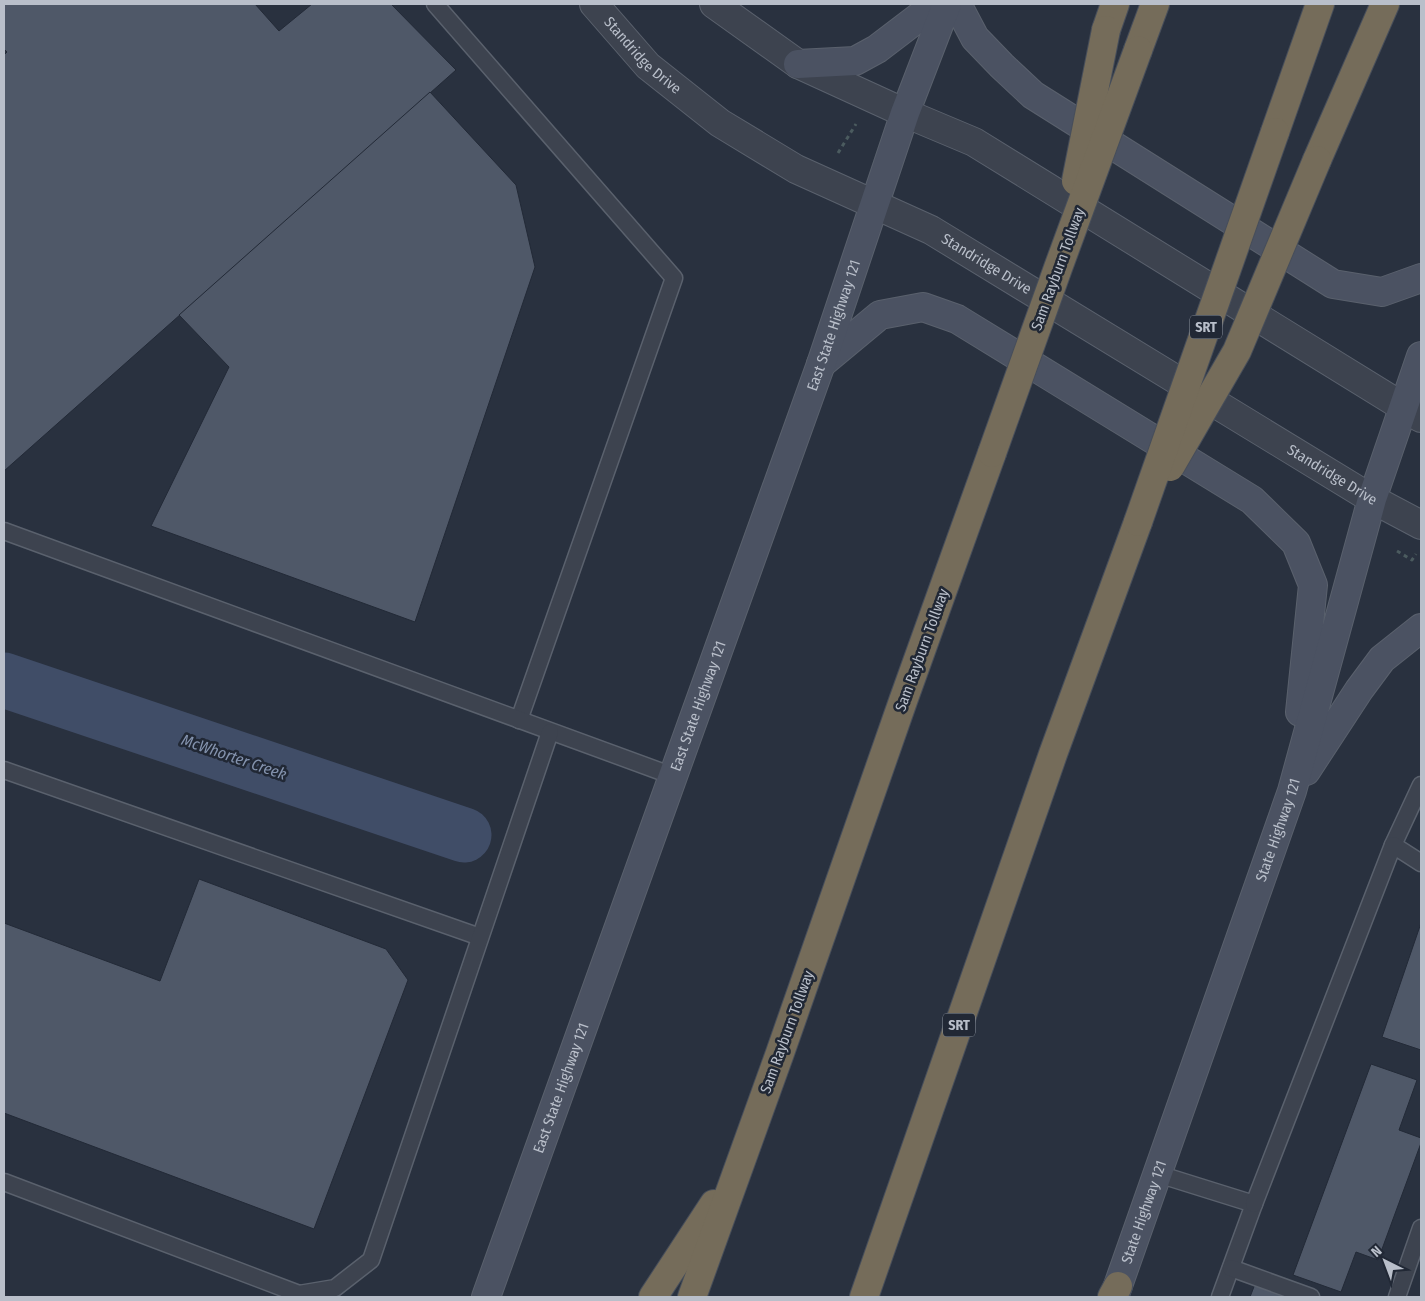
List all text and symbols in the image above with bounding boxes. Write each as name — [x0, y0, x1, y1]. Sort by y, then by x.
street label: Standridge Drive — [600, 13, 685, 98]
street label: Sam Rayburn Tollway — [1027, 205, 1089, 333]
street label: Standridge Drive — [938, 230, 1035, 298]
street label: East State Highway 121 — [803, 258, 864, 393]
road number: SRT — [1190, 316, 1222, 338]
street label: Standridge Drive — [1284, 440, 1380, 509]
street label: Sam Rayburn Tollway — [891, 586, 953, 714]
street label: East State Highway 121 — [667, 638, 730, 774]
water label: McWhorter Creek — [179, 730, 289, 784]
street label: State Highway 121 — [1252, 776, 1304, 884]
street label: Sam Rayburn Tollway — [756, 968, 818, 1096]
road number: SRT — [943, 1014, 975, 1036]
street label: East State Highway 121 — [529, 1021, 593, 1156]
street label: State Highway 121 — [1117, 1158, 1170, 1266]
north arrow — [1360, 1236, 1410, 1286]
text: N — [1368, 1243, 1385, 1261]

